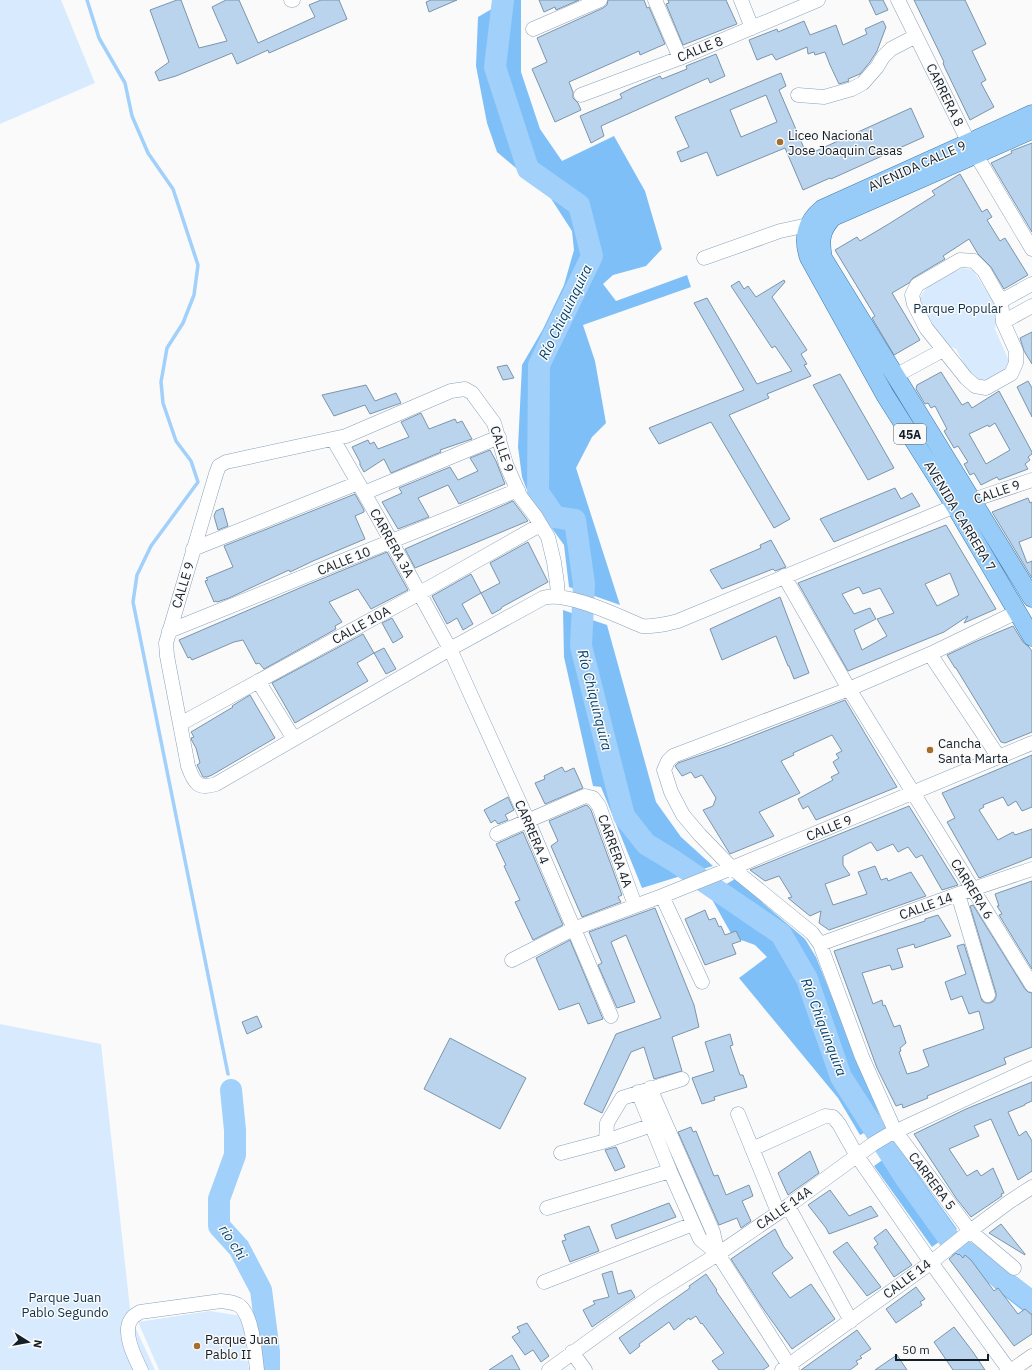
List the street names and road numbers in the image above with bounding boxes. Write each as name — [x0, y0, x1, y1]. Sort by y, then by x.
street label: CALLE 8 — [675, 32, 726, 66]
street label: CARRERA 8 — [922, 61, 968, 130]
street label: AVENIDA CALLE 9 — [865, 137, 969, 195]
street label: CALLE 9 — [486, 424, 518, 474]
road number: 45A — [894, 424, 926, 444]
street label: AVENIDA CARRERA 7 — [920, 458, 1000, 574]
street label: CALLE 9 — [972, 476, 1022, 508]
street label: CARRERA 3A — [366, 505, 418, 581]
street label: CALLE 10 — [315, 543, 373, 579]
street label: CALLE 9 — [168, 560, 198, 610]
street label: CALLE 10A — [329, 602, 394, 648]
street label: CARRERA 4 — [511, 797, 553, 867]
street label: CALLE 9 — [804, 811, 854, 845]
street label: CARRERA 4A — [594, 812, 636, 890]
street label: CARRERA 6 — [947, 856, 997, 922]
street label: CALLE 14 — [897, 888, 955, 924]
street label: CARRERA 5 — [905, 1149, 959, 1213]
street label: CALLE 14A — [753, 1182, 816, 1233]
street label: CALLE 14 — [880, 1255, 935, 1303]

